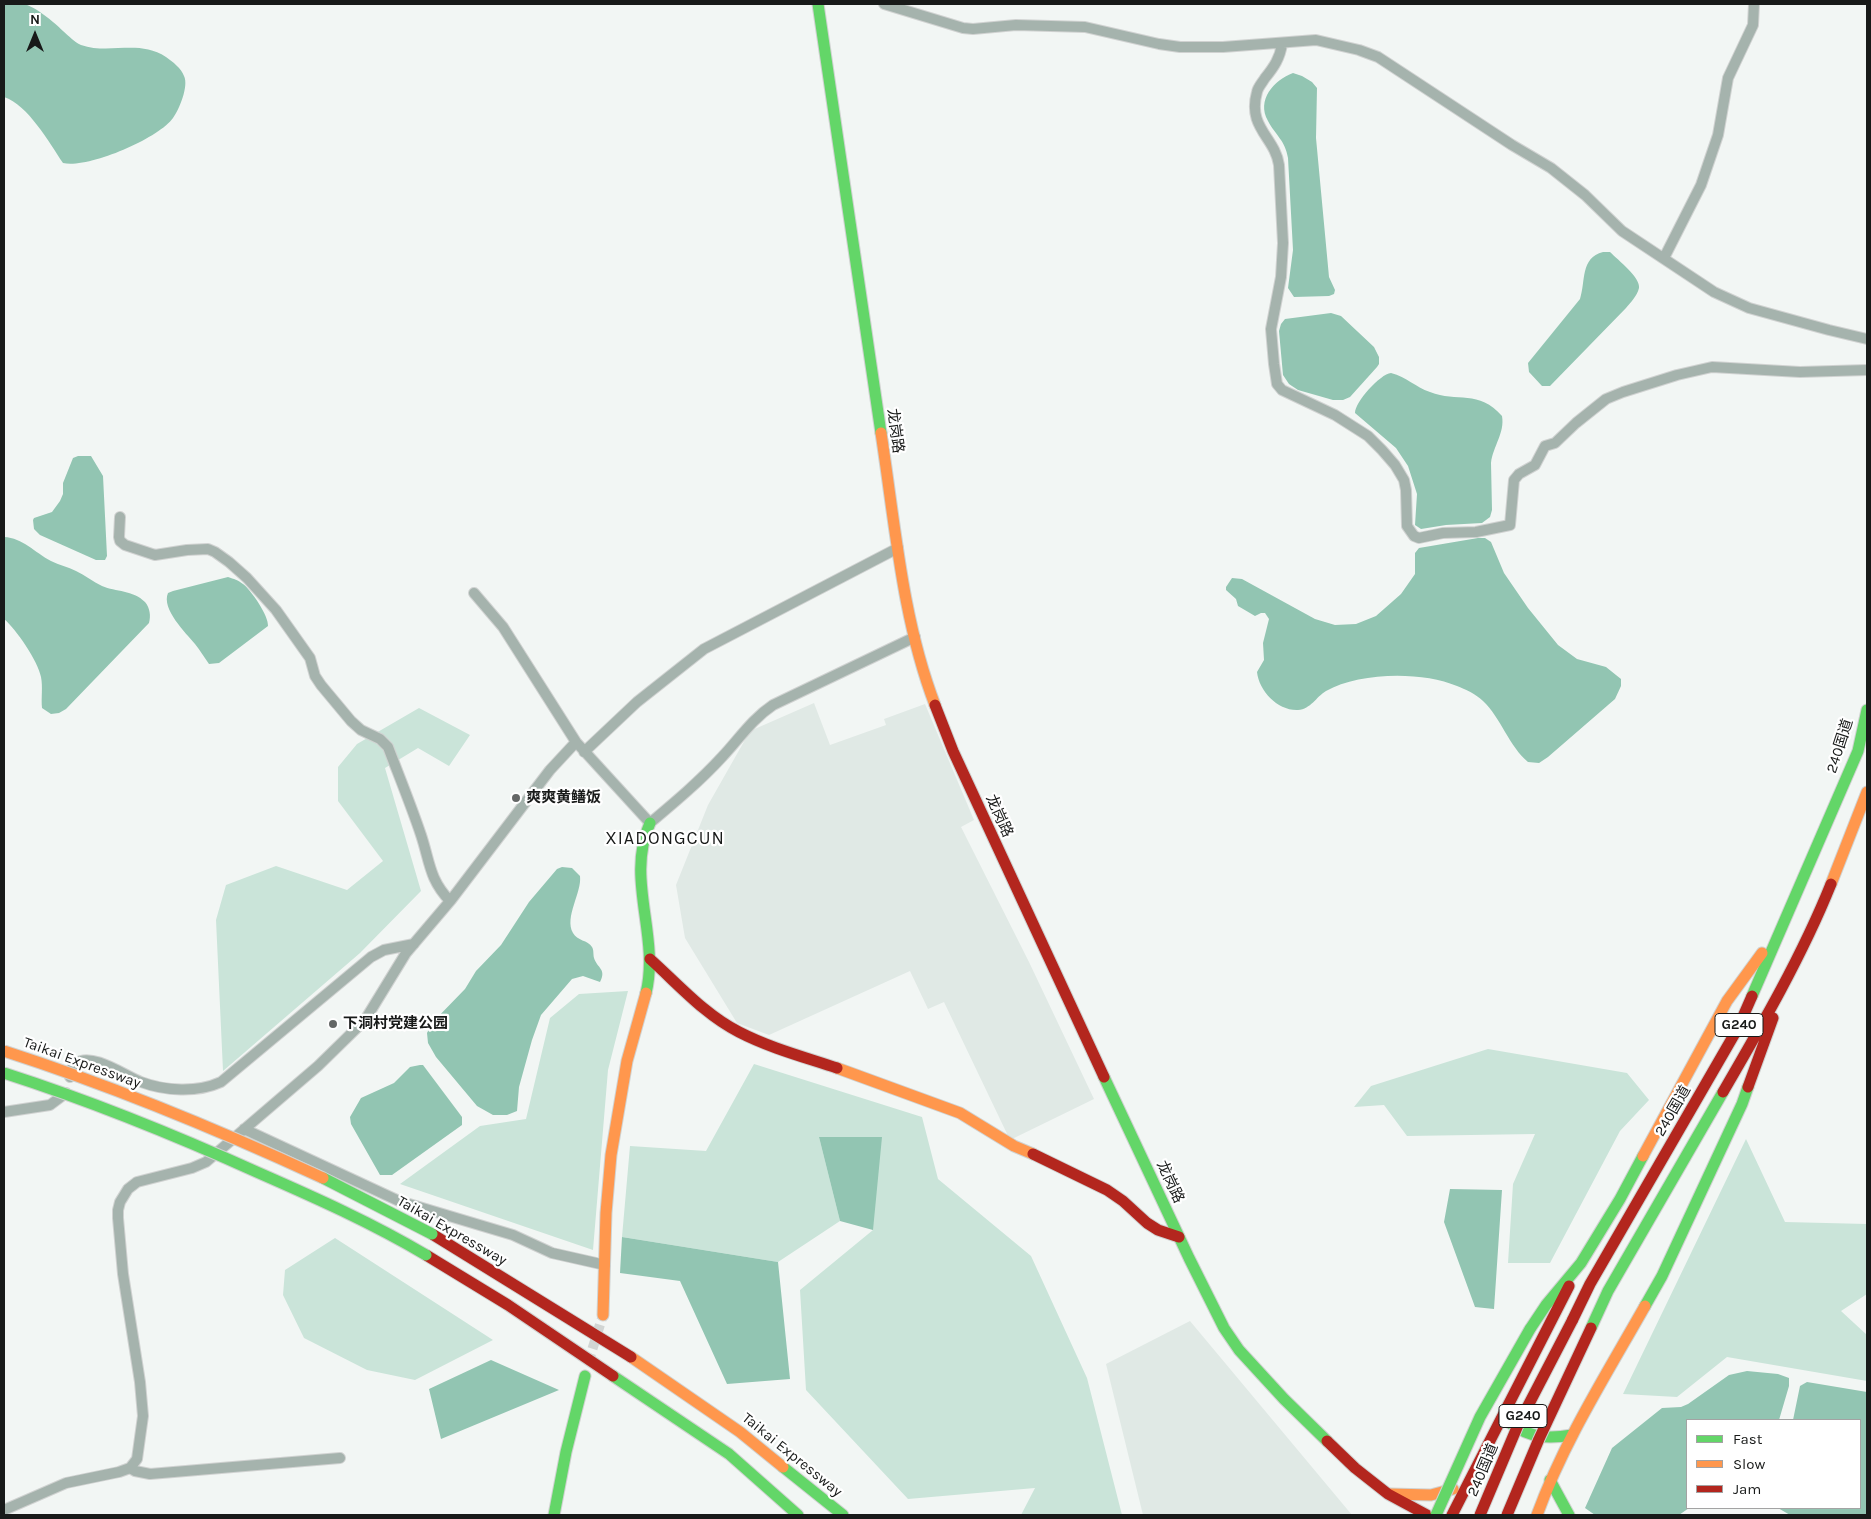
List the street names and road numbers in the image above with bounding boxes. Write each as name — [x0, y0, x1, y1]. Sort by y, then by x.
street label: 龙岗路 — [883, 407, 907, 455]
street label: 240国道 — [1823, 717, 1857, 775]
street label: 龙岗路 — [982, 792, 1016, 840]
road number: G240 — [1715, 1014, 1763, 1036]
street label: Taikai Expressway — [21, 1033, 143, 1093]
street label: 240国道 — [1651, 1082, 1695, 1140]
street label: 龙岗路 — [1152, 1158, 1188, 1206]
street label: Taikai Expressway — [394, 1192, 510, 1270]
road number: G240 — [1499, 1404, 1547, 1428]
street label: Taikai Expressway — [738, 1409, 846, 1501]
street label: 240国道 — [1464, 1441, 1502, 1499]

